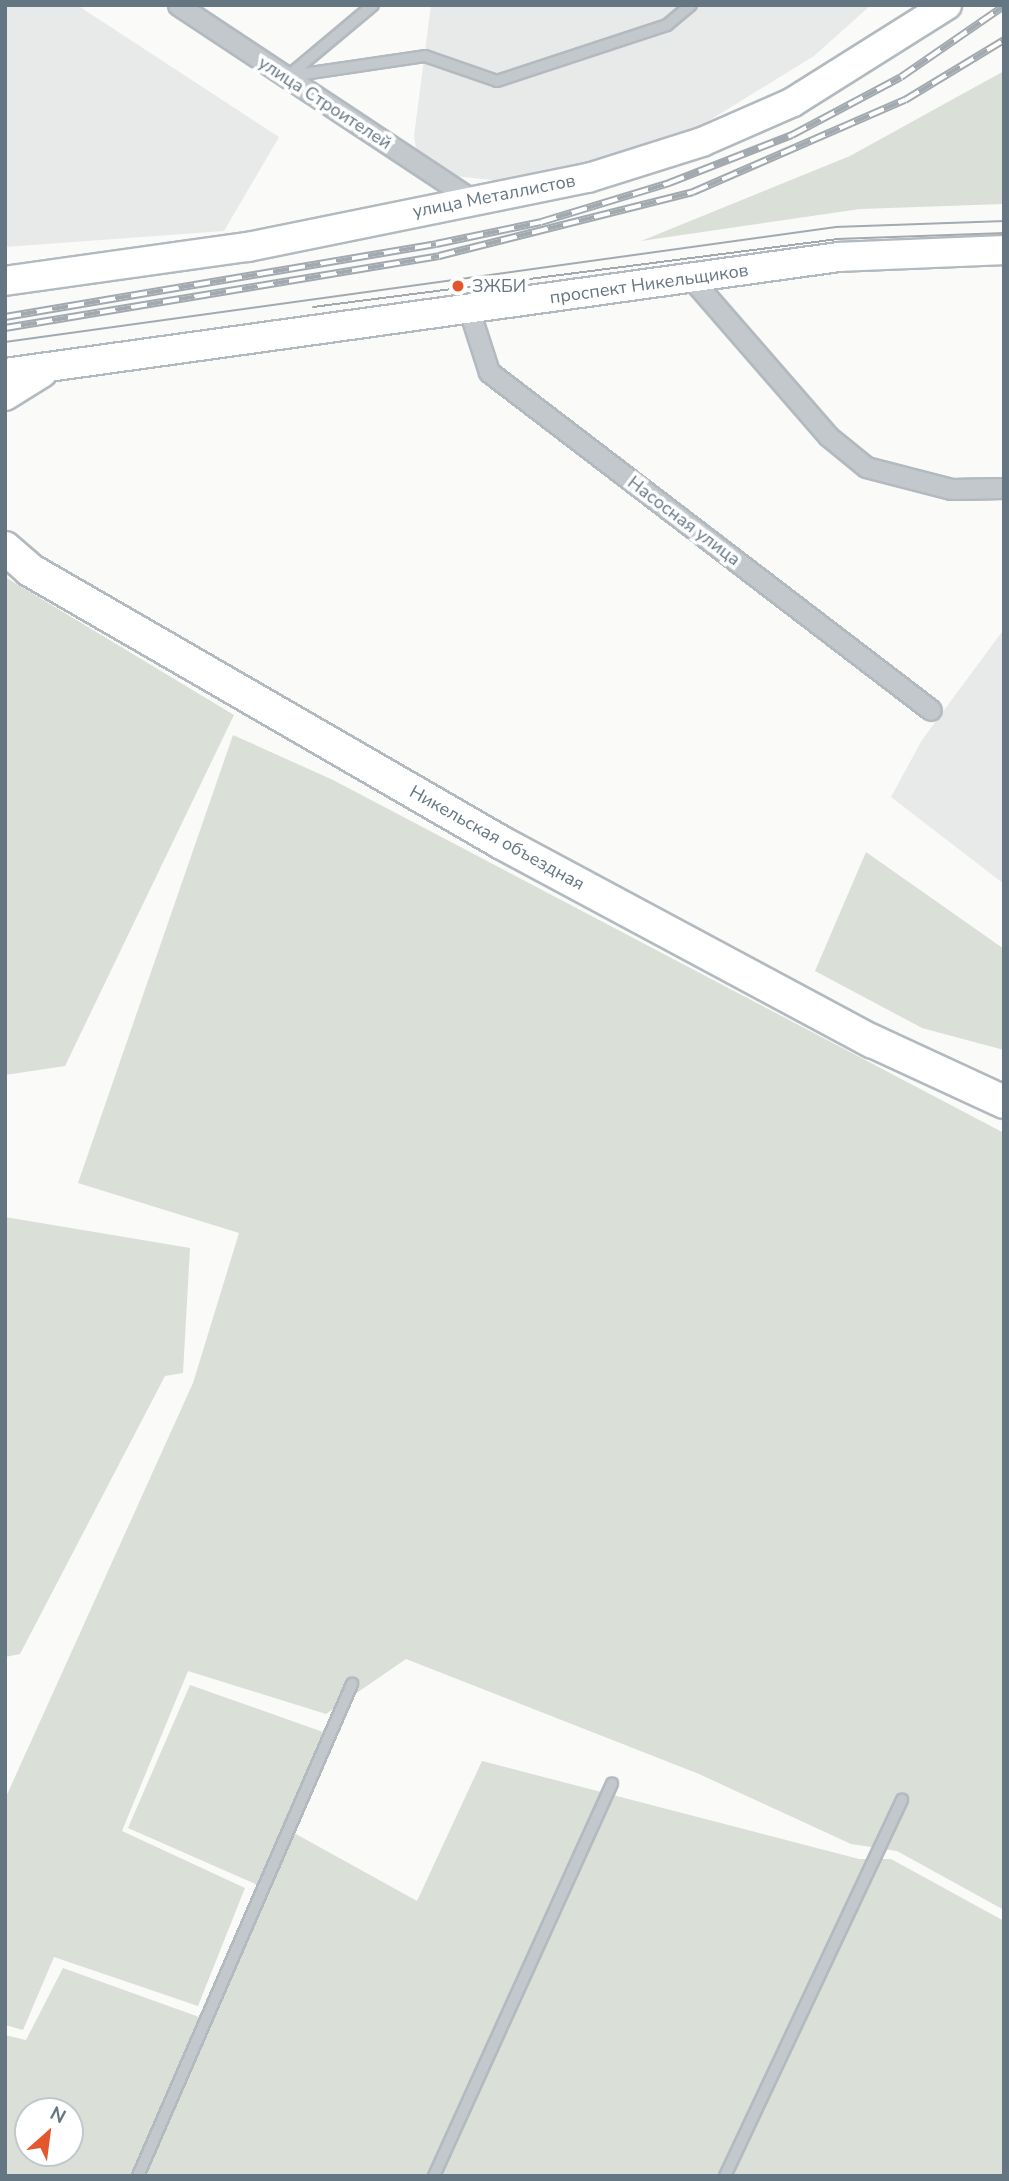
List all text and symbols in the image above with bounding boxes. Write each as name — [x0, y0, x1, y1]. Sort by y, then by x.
street label: улица Строителей — [254, 52, 396, 154]
street label: улица Металлистов — [411, 170, 577, 222]
street label: проспект Никельщиков — [548, 259, 750, 309]
place label: ЗЖБИ — [472, 275, 526, 297]
marker: ЗЖБИ — [450, 278, 466, 294]
street label: Насосная улица — [623, 472, 745, 570]
street label: Никельская объездная — [406, 781, 588, 895]
north arrow — [14, 2097, 84, 2167]
text: N — [46, 2100, 70, 2130]

